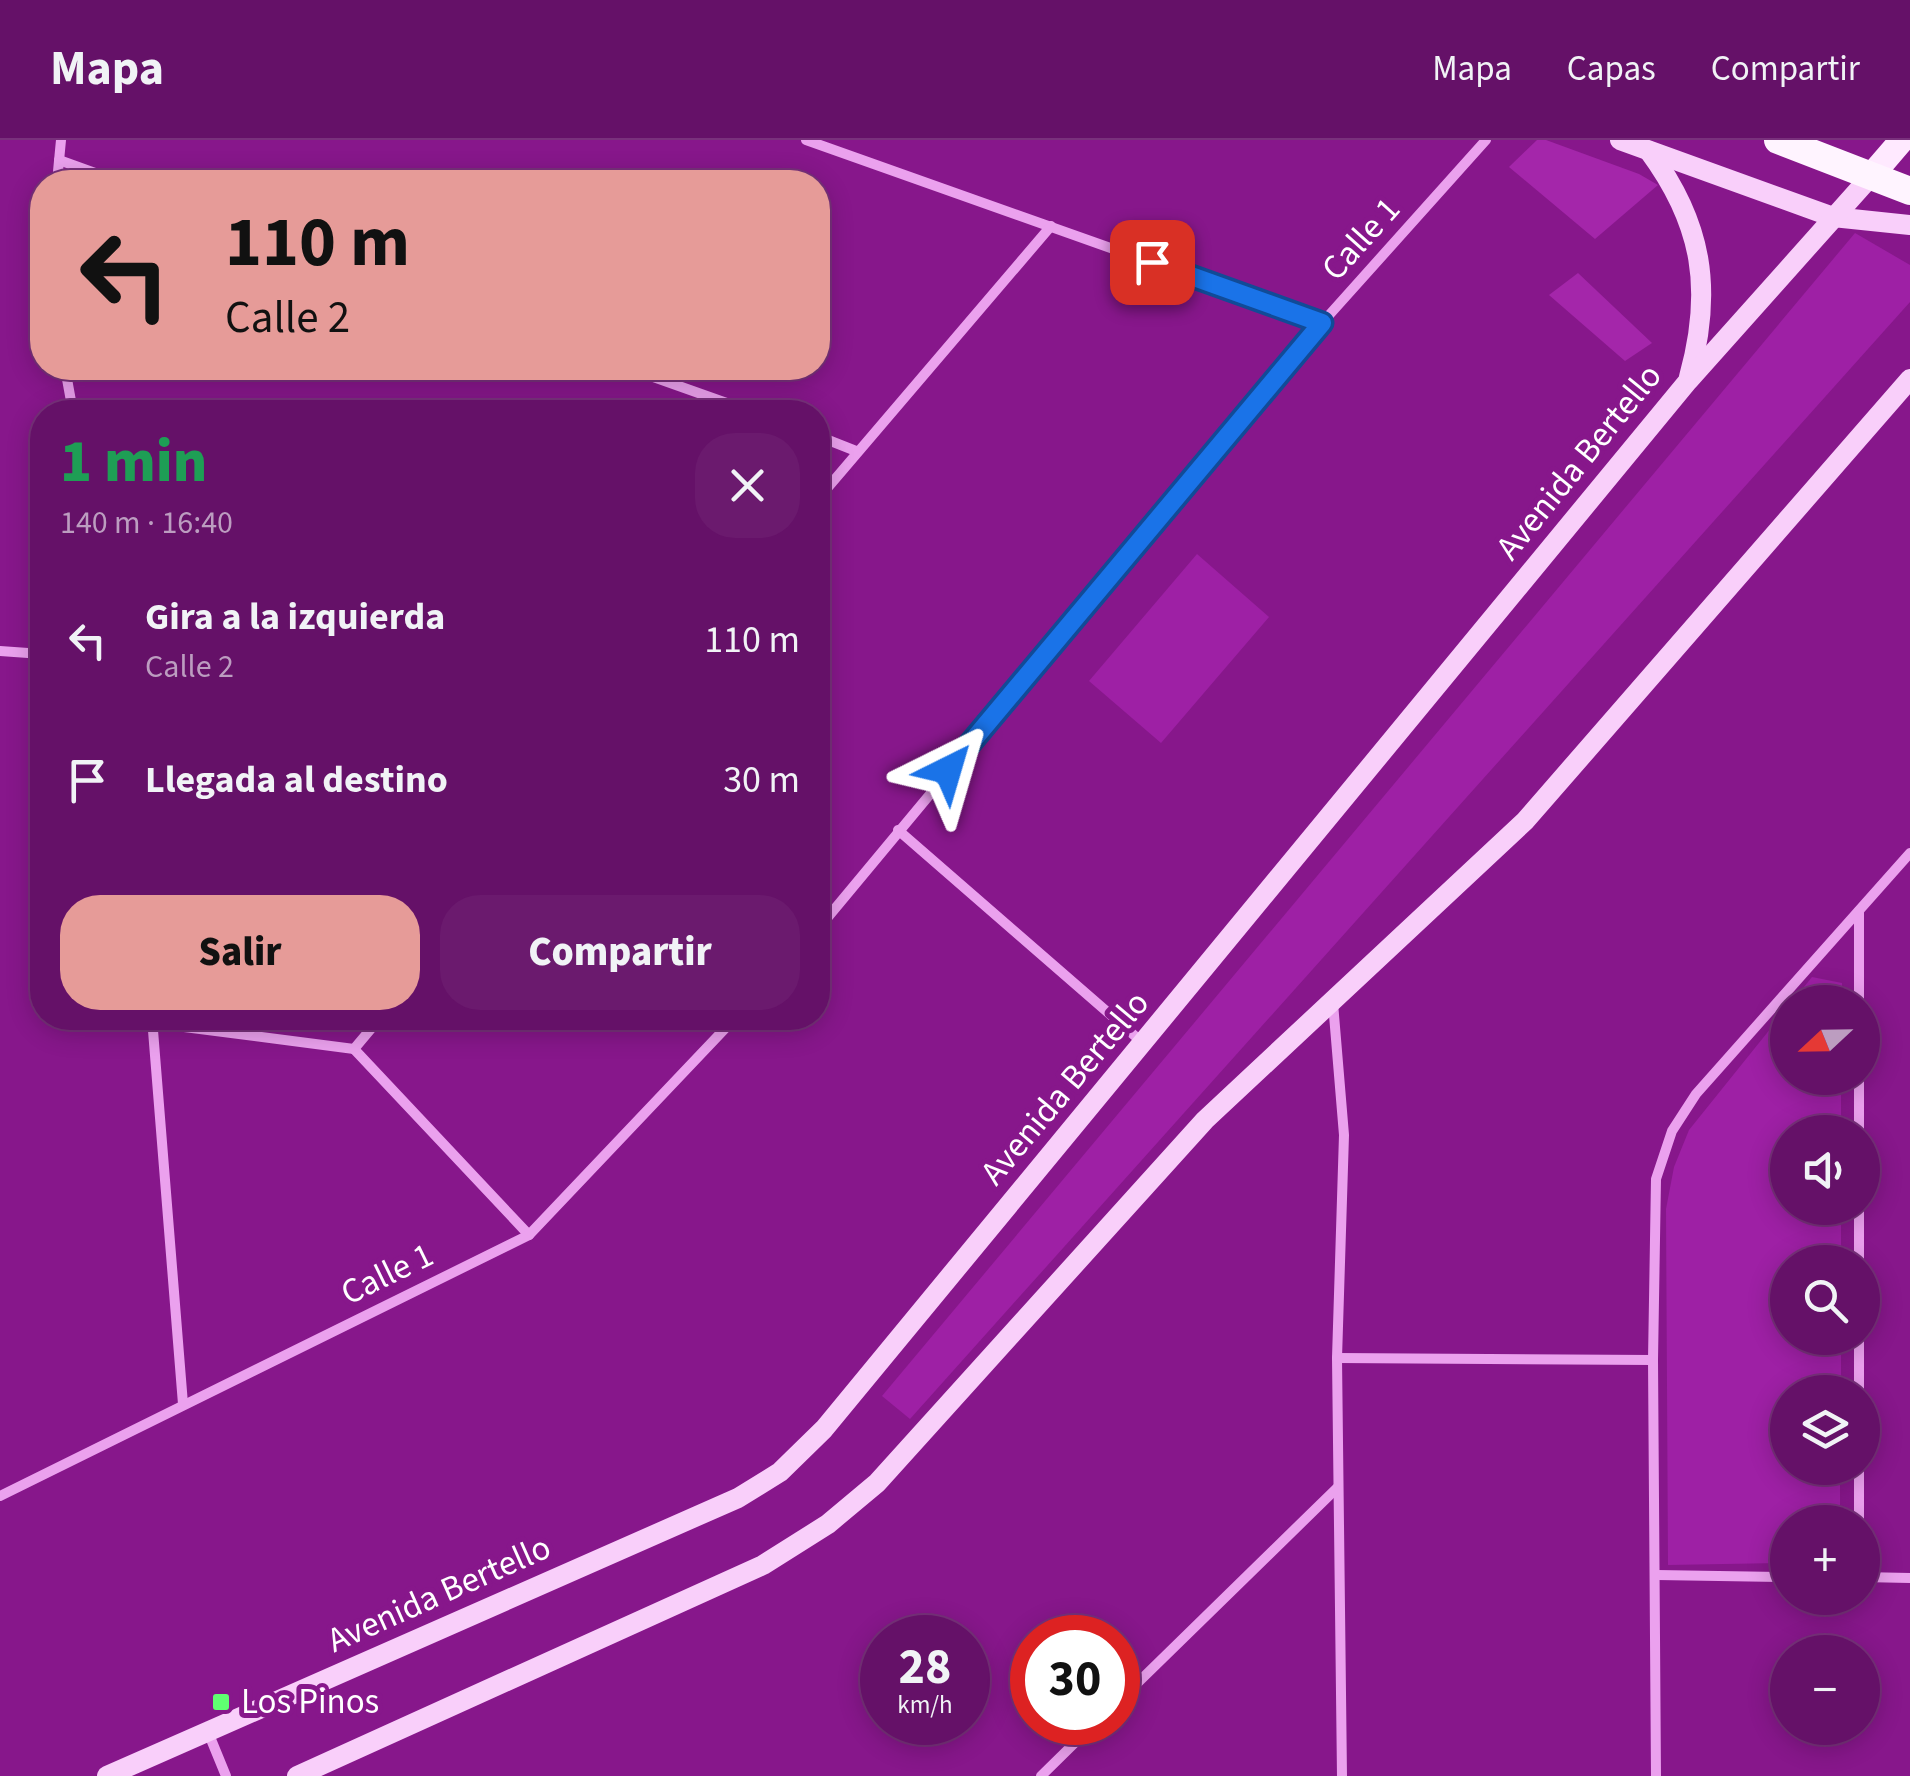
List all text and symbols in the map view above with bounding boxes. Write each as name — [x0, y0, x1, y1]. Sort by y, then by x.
text: Mapa — [50, 35, 164, 103]
text: Mapa — [1432, 44, 1512, 94]
text: Capas — [1567, 44, 1656, 94]
text: Compartir — [1711, 44, 1860, 94]
street label: Calle 1 — [1310, 186, 1412, 292]
text: 110 m — [225, 193, 410, 293]
icon: left — [60, 210, 190, 340]
pin — [1110, 220, 1195, 305]
icon: arrive — [1125, 235, 1180, 290]
text: Calle 2 — [225, 286, 350, 350]
street label: Avenida Bertello — [1484, 353, 1674, 571]
text: 1 min — [60, 420, 207, 505]
button: close — [695, 433, 800, 538]
text: 140 m · 16:40 — [60, 500, 233, 546]
text: Gira a la izquierda — [145, 590, 445, 644]
icon: left — [60, 613, 115, 668]
text: 110 m — [704, 613, 800, 667]
text: Calle 2 — [145, 644, 234, 690]
position arrow — [896, 718, 1000, 822]
icon: arrive — [60, 753, 115, 808]
text: Llegada al destino — [145, 753, 448, 807]
text: 30 m — [723, 753, 800, 807]
button: Salir — [60, 895, 420, 1010]
button: Compartir — [440, 895, 800, 1010]
street label: Avenida Bertello — [969, 980, 1161, 1196]
north arrow — [1770, 985, 1880, 1095]
map controls — [1770, 985, 1880, 1745]
button: sound — [1770, 1115, 1880, 1225]
street label: Calle 1 — [332, 1230, 442, 1318]
button: search — [1770, 1245, 1880, 1355]
button: layers — [1770, 1375, 1880, 1485]
button: + — [1770, 1505, 1880, 1615]
street label: Avenida Bertello — [319, 1522, 559, 1666]
speed limit sign: 30 — [1010, 1615, 1140, 1745]
text: 28 — [899, 1632, 951, 1703]
button: − — [1770, 1635, 1880, 1745]
place label: Los Pinos — [241, 1677, 379, 1727]
text: km/h — [897, 1687, 953, 1723]
marker: Los Pinos — [210, 1691, 232, 1713]

